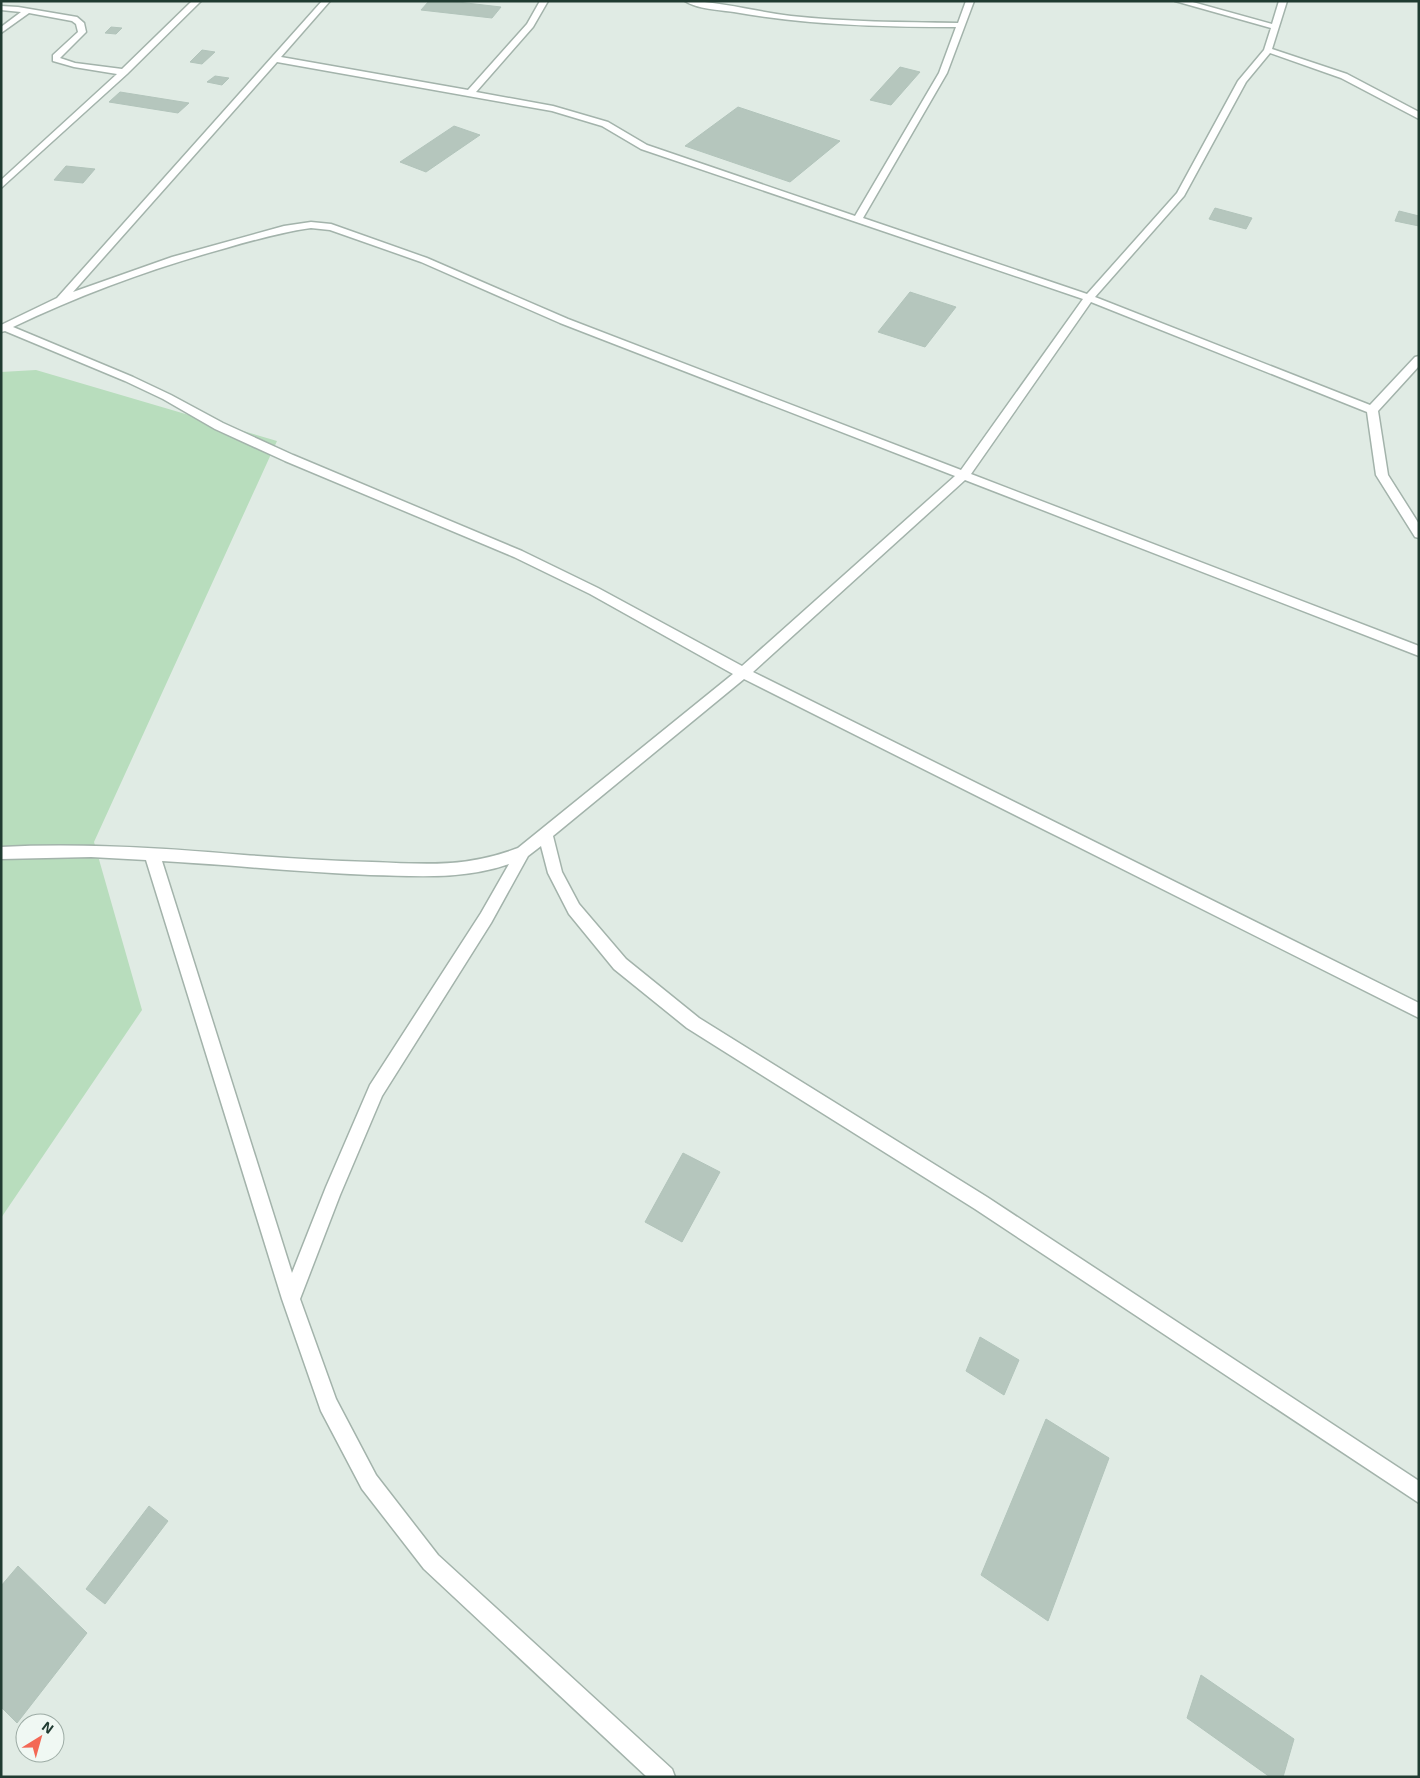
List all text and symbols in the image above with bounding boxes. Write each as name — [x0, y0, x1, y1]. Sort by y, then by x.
north arrow — [15, 1713, 65, 1763]
text: N — [39, 1717, 57, 1737]

